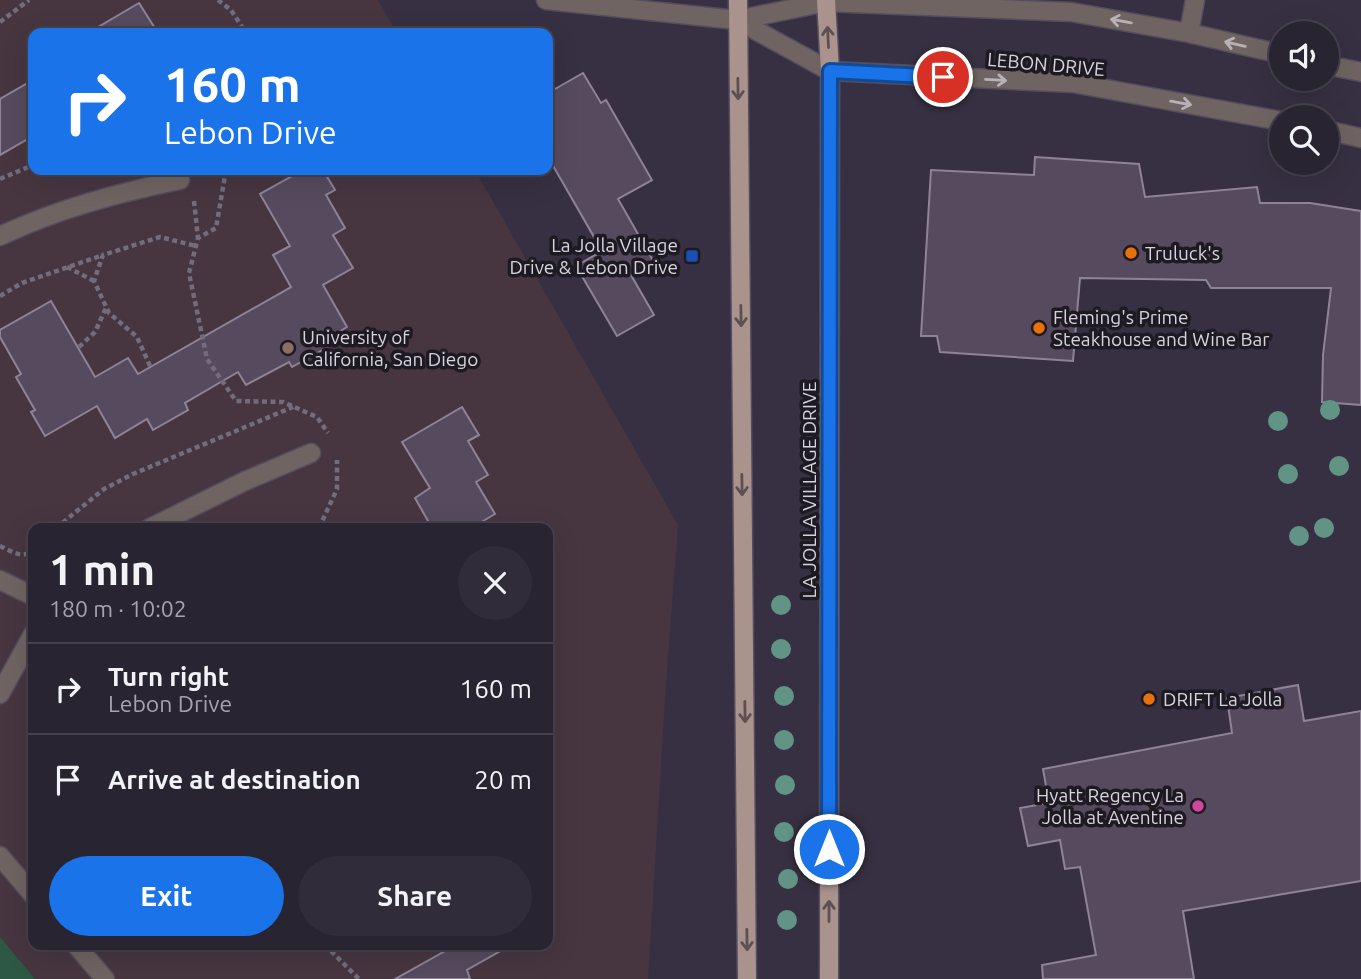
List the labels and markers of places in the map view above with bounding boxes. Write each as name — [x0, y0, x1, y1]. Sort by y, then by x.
pin — [913, 47, 973, 107]
place label: La Jolla Village Drive & Lebon Drive — [509, 234, 678, 278]
place label: Truluck's — [1145, 242, 1220, 264]
marker: Truluck's — [1123, 245, 1139, 261]
marker: La Jolla Village Drive & Lebon Drive — [684, 248, 700, 264]
place label: Fleming's Prime Steakhouse and Wine Bar — [1053, 306, 1270, 350]
marker: Fleming's Prime Steakhouse and Wine Bar — [1031, 320, 1047, 336]
place label: University of California, San Diego — [302, 326, 478, 370]
marker: University of California, San Diego — [280, 340, 296, 356]
place label: DRIFT La Jolla — [1163, 688, 1282, 710]
marker: DRIFT La Jolla — [1141, 691, 1157, 707]
place label: Hyatt Regency La Jolla at Aventine — [1036, 784, 1184, 828]
marker: Hyatt Regency La Jolla at Aventine — [1190, 798, 1206, 814]

